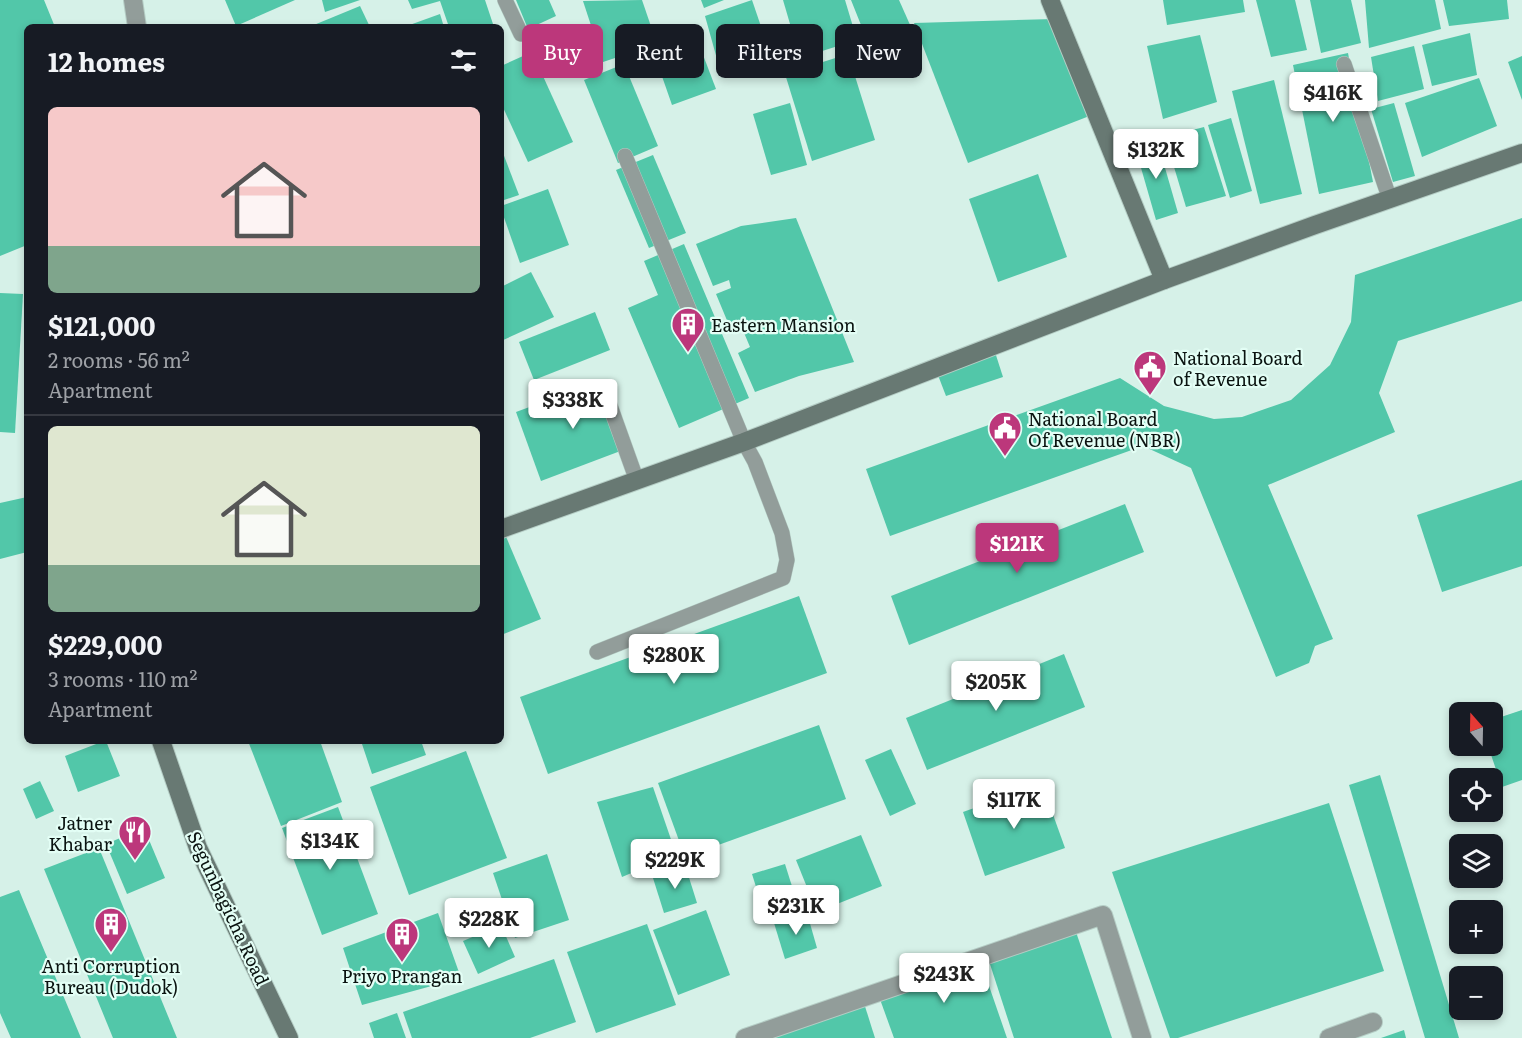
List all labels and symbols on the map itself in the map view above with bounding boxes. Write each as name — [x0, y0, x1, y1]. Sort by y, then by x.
pin: $416K — [1291, 72, 1375, 123]
pin: $132K — [1114, 129, 1198, 180]
building icon: Eastern Mansion — [670, 306, 706, 353]
place label: Eastern Mansion — [711, 311, 856, 338]
place label: National Board of Revenue — [1173, 344, 1302, 392]
public building icon: National Board of Revenue — [1132, 349, 1168, 396]
pin: $338K — [531, 379, 615, 430]
place label: National Board Of Revenue (NBR) — [1028, 405, 1181, 453]
public building icon: National Board Of Revenue (NBR) — [987, 410, 1023, 457]
pin: $121K — [975, 523, 1059, 574]
pin: $280K — [632, 634, 716, 685]
pin: $205K — [954, 661, 1038, 712]
north arrow — [1449, 702, 1503, 756]
pin: $117K — [972, 779, 1056, 830]
place label: Jatner Khabar — [48, 809, 112, 857]
restaurant icon: Jatner Khabar — [117, 814, 153, 861]
pin: $134K — [288, 820, 372, 871]
street label: Segunbagicha Road — [181, 826, 277, 990]
pin: $229K — [633, 839, 717, 890]
pin: $231K — [754, 885, 838, 936]
pin: $228K — [447, 898, 531, 949]
building icon: Anti Corruption Bureau (Dudok) — [93, 906, 129, 953]
building icon: Priyo Prangan — [384, 916, 420, 963]
place label: Anti Corruption Bureau (Dudok) — [42, 952, 181, 1000]
pin: $243K — [902, 953, 986, 1004]
place label: Priyo Prangan — [342, 962, 463, 989]

